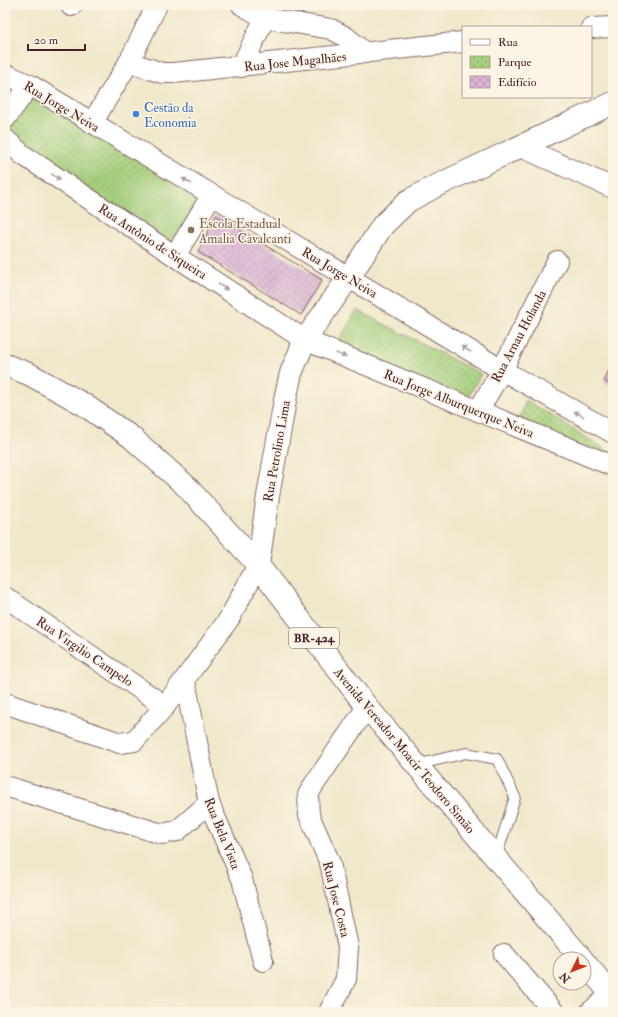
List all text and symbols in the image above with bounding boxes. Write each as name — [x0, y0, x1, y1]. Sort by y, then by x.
scale bar — [28, 26, 85, 52]
legend — [462, 26, 592, 98]
text: 20 m — [34, 33, 59, 48]
text: Rua — [498, 35, 519, 50]
street label: Rua Jose Magalhães — [243, 49, 348, 75]
text: Parque — [498, 55, 532, 70]
text: Edifício — [498, 75, 537, 90]
street label: Rua Jorge Neiva — [21, 78, 103, 136]
place label: Cestão da Economia — [144, 100, 197, 131]
marker: Cestão da Economia — [131, 109, 141, 119]
one-way arrow — [51, 173, 61, 181]
one-way arrow — [181, 178, 193, 185]
street label: Rua Antônio de Siqueira — [95, 201, 210, 283]
place label: Escola Estadual Amalia Cavalcanti — [198, 216, 292, 247]
marker: Escola Estadual Amalia Cavalcanti — [186, 225, 196, 235]
street label: Rua Jorge Neiva — [299, 244, 381, 302]
one-way arrow — [218, 283, 228, 291]
street label: Rua Arnau Holanda — [488, 287, 550, 385]
one-way arrow — [461, 345, 472, 352]
one-way arrow — [336, 352, 348, 358]
street label: Rua Jorge Alburquerque Neiva — [381, 366, 537, 442]
street label: Rua Petrolino Lima — [260, 399, 294, 503]
one-way arrow — [573, 410, 585, 417]
street label: Rua Virgilio Campelo — [32, 614, 136, 691]
road number: BR-424 — [289, 628, 339, 648]
street label: Avenida Vereador Moacir Teodoro Simão — [329, 664, 478, 837]
street label: Rua Bela Vista — [200, 795, 244, 872]
street label: Rua Jose Costa — [319, 860, 353, 939]
north arrow — [552, 951, 592, 991]
text: N — [556, 969, 574, 986]

